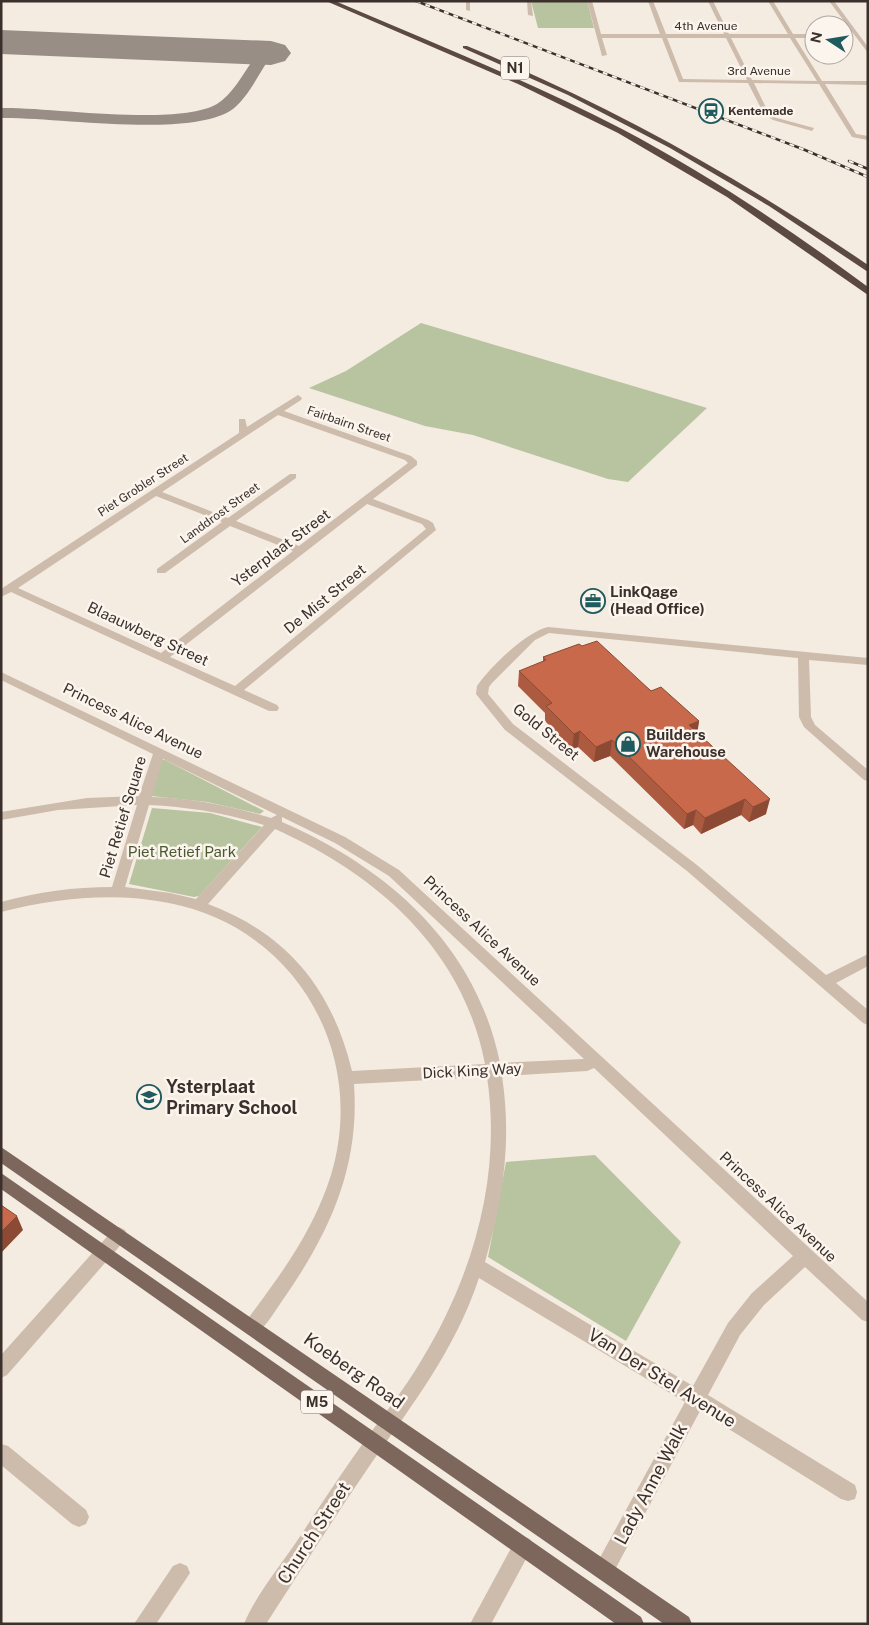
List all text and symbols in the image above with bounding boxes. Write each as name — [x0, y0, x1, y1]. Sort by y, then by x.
north arrow — [804, 15, 854, 65]
street label: 4th Avenue — [674, 19, 738, 33]
text: N — [807, 30, 825, 44]
road number: N1 — [501, 56, 529, 80]
street label: 3rd Avenue — [727, 64, 791, 78]
station icon: Kentemade — [698, 98, 724, 124]
place label: Kentemade — [728, 104, 794, 118]
street label: Fairbairn Street — [305, 403, 393, 445]
street label: Piet Grobler Street — [95, 450, 191, 519]
street label: Landdrost Street — [178, 479, 263, 546]
street label: Ysterplaat Street — [228, 505, 333, 590]
street label: De Mist Street — [280, 560, 369, 637]
place label: LinkQage (Head Office) — [610, 583, 705, 617]
office icon: LinkQage (Head Office) — [580, 588, 606, 614]
street label: Blaauwberg Street — [85, 598, 211, 669]
street label: Princess Alice Avenue — [60, 679, 206, 762]
street label: Gold Street — [510, 700, 583, 764]
place label: Builders Warehouse — [646, 726, 726, 760]
shop icon: Builders Warehouse — [615, 731, 641, 757]
street label: Piet Retief Square — [96, 754, 149, 880]
park label: Piet Retief Park — [128, 843, 236, 860]
street label: Princess Alice Avenue — [420, 872, 544, 989]
street label: Dick King Way — [422, 1059, 522, 1082]
place label: Ysterplaat Primary School — [166, 1076, 298, 1118]
school or university icon: Ysterplaat Primary School — [136, 1084, 162, 1110]
street label: Princess Alice Avenue — [716, 1148, 840, 1265]
street label: Van Der Stel Avenue — [584, 1324, 740, 1432]
street label: Koeberg Road — [300, 1328, 409, 1413]
road number: M5 — [301, 1390, 333, 1414]
street label: Lady Anne Walk — [610, 1420, 691, 1548]
street label: Church Street — [273, 1478, 354, 1588]

